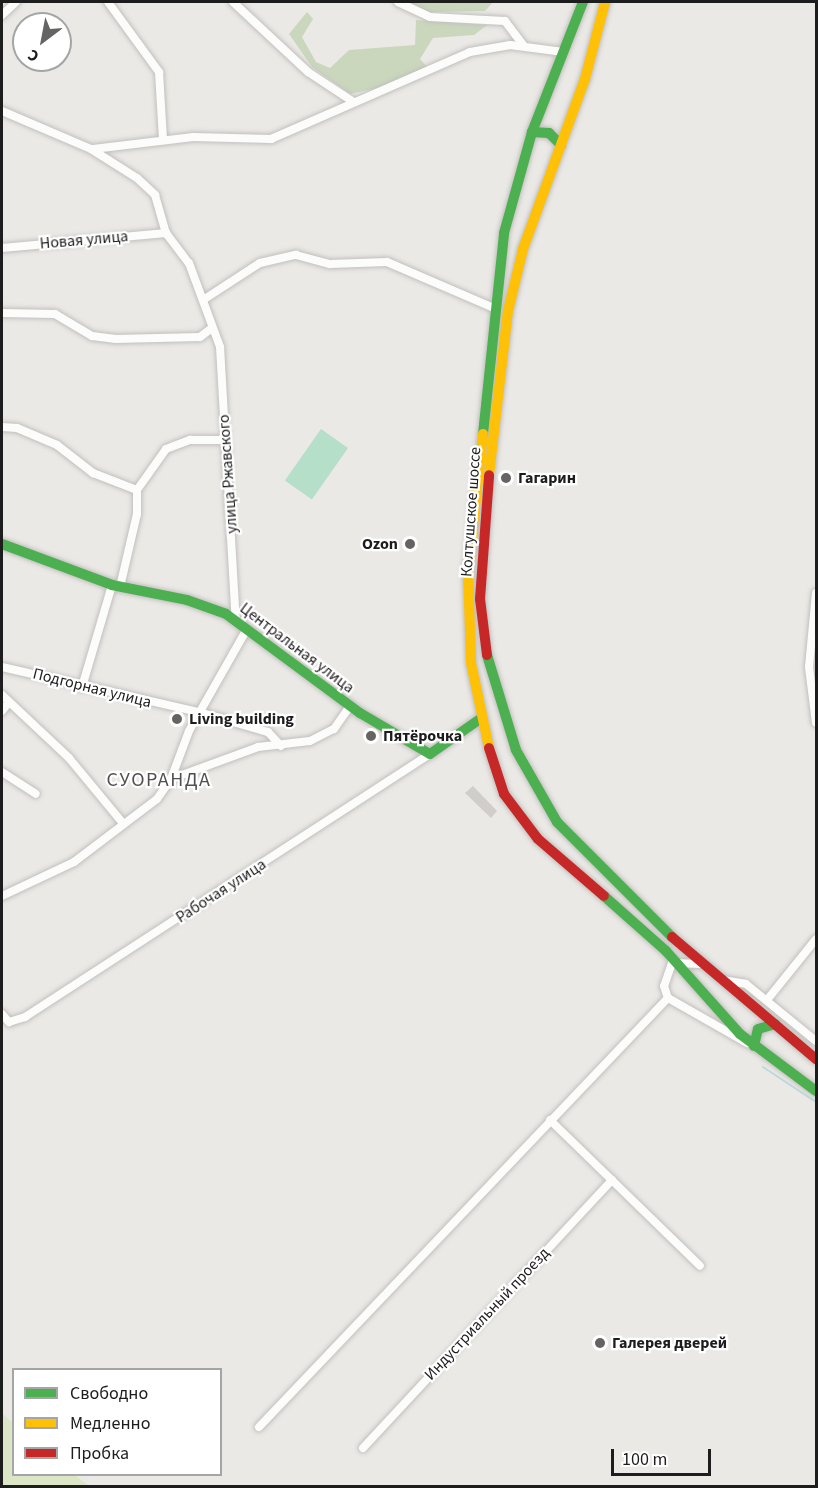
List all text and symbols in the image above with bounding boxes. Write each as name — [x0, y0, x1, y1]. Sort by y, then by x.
north arrow — [12, 12, 72, 72]
text: С — [24, 44, 43, 67]
street label: Новая улица — [39, 227, 129, 253]
street label: улица Ржавского — [214, 414, 242, 534]
street label: Колтушское шоссе — [457, 446, 485, 578]
place label: Гагарин — [518, 468, 576, 488]
marker: Гагарин — [499, 471, 513, 485]
place label: Ozon — [362, 534, 398, 554]
marker: Ozon — [403, 537, 417, 551]
street label: Центральная улица — [236, 599, 358, 697]
street label: Подгорная улица — [31, 664, 153, 712]
place label: Living building — [189, 709, 294, 729]
marker: Living building — [170, 712, 184, 726]
place label: Пятёрочка — [383, 726, 462, 746]
marker: Пятёрочка — [364, 729, 378, 743]
district label: СУОРАНДА — [107, 768, 211, 792]
street label: Рабочая улица — [172, 855, 270, 927]
street label: Индустриальный проезд — [421, 1244, 553, 1384]
place label: Галерея дверей — [612, 1333, 727, 1353]
marker: Галерея дверей — [593, 1336, 607, 1350]
legend — [12, 1368, 222, 1476]
text: Свободно — [70, 1381, 148, 1406]
text: Медленно — [70, 1411, 150, 1436]
scale bar — [614, 1437, 714, 1475]
text: Пробка — [70, 1441, 129, 1466]
text: 100 m — [622, 1447, 667, 1472]

